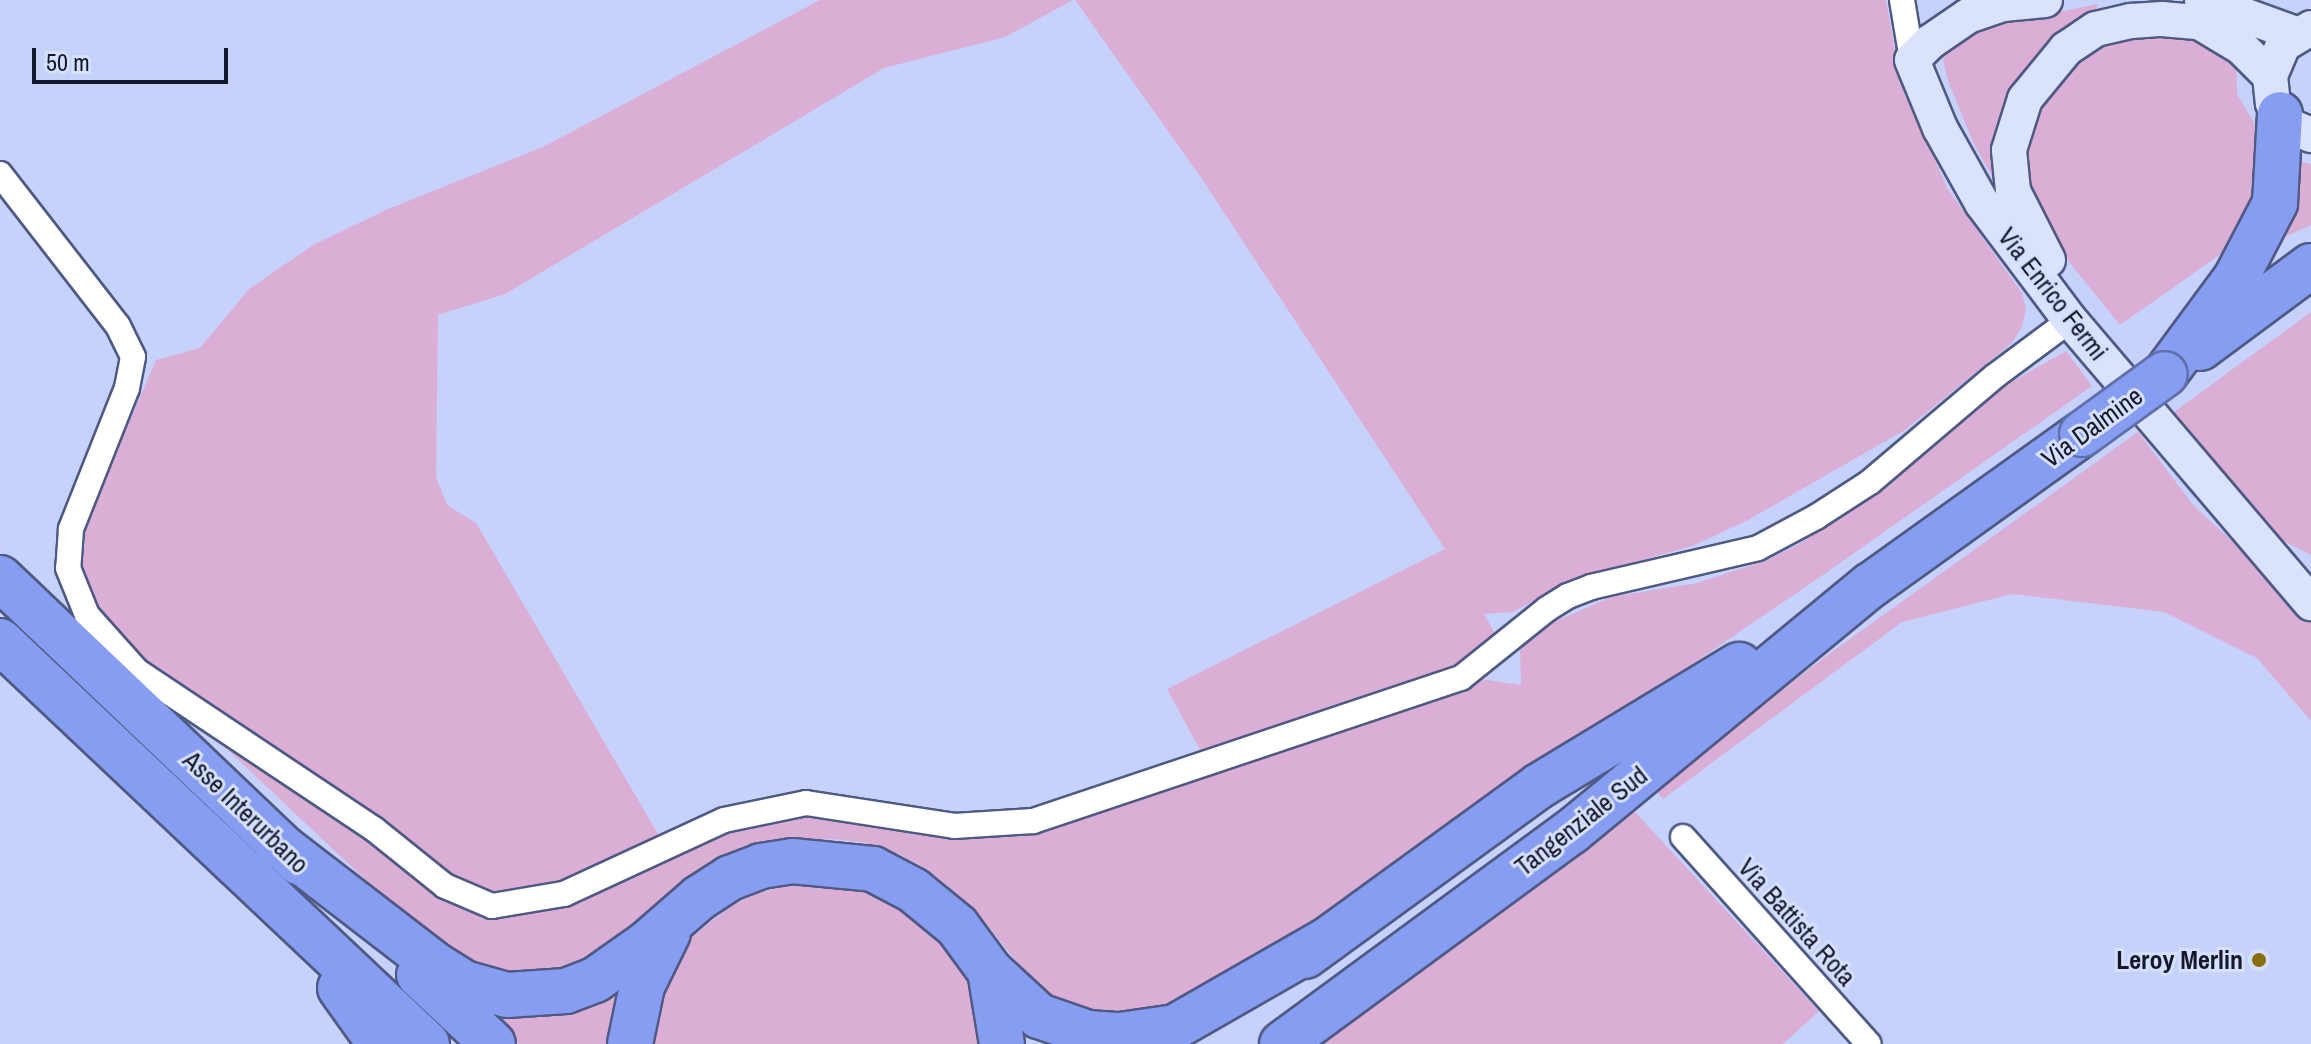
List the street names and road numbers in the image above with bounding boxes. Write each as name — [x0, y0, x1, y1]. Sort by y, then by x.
street label: Via Enrico Fermi — [1992, 221, 2114, 367]
street label: Via Dalmine — [2036, 380, 2148, 474]
street label: Asse Interurbano — [177, 744, 315, 880]
street label: Tangenziale Sud — [1509, 760, 1653, 882]
street label: Via Battista Rota — [1732, 852, 1862, 992]

